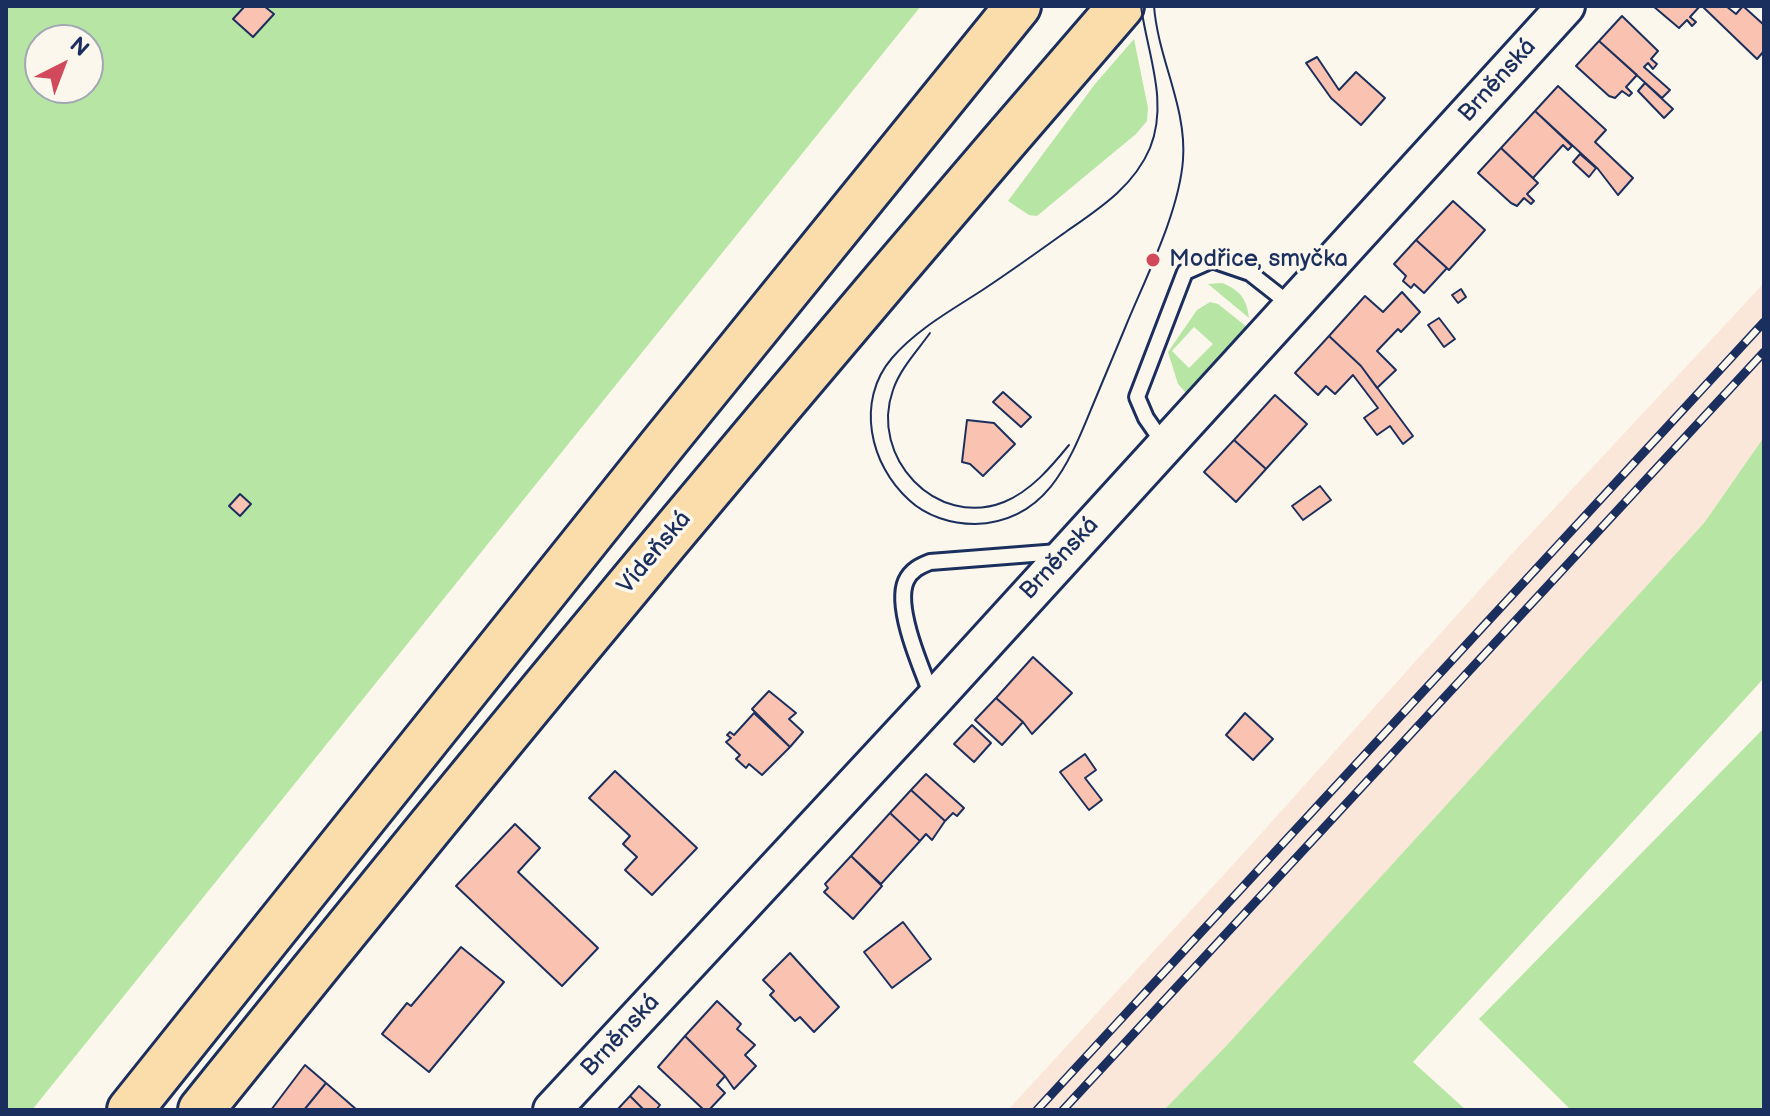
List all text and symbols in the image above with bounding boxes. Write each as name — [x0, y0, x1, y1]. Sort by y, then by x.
north arrow — [24, 24, 104, 104]
text: N — [64, 32, 94, 63]
street label: Brněnská — [1453, 33, 1543, 129]
place label: Modřice, smyčka — [1169, 246, 1348, 274]
marker: Modřice, smyčka — [1144, 251, 1162, 269]
street label: Vídeňská — [612, 506, 698, 600]
street label: Brněnská — [1015, 512, 1105, 606]
street label: Brněnská — [576, 989, 666, 1083]

